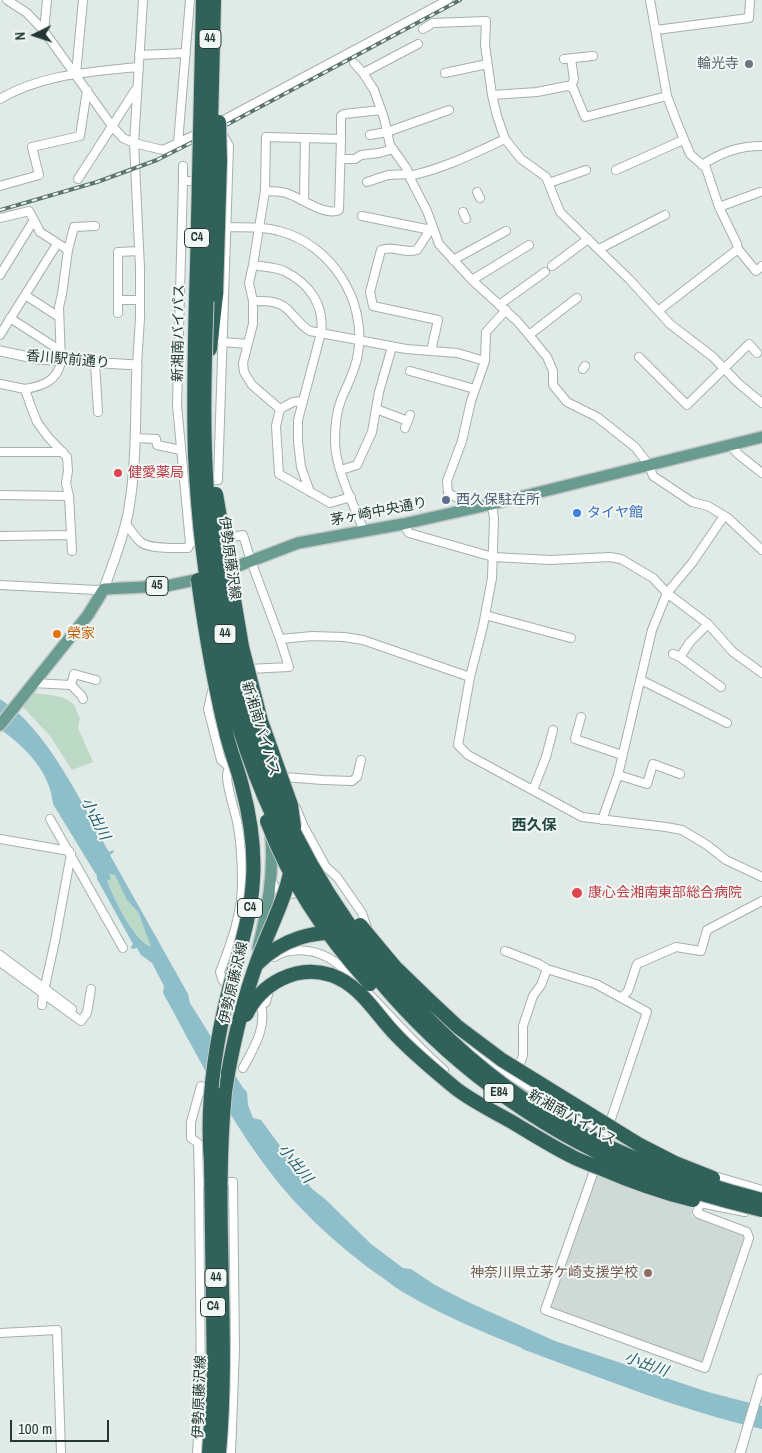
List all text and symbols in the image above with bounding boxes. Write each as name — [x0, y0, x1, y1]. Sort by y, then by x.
north arrow — [10, 10, 60, 60]
road number: 44 — [199, 30, 221, 48]
text: N — [11, 31, 29, 41]
place label: 輪光寺 — [697, 56, 739, 72]
marker: 輪光寺 — [743, 58, 755, 70]
road number: C4 — [184, 228, 210, 248]
street label: 新湘南バイパス — [170, 284, 188, 382]
street label: 香川駅前通り — [25, 348, 111, 372]
place label: 健愛薬局 — [128, 465, 184, 481]
marker: 健愛薬局 — [112, 467, 124, 479]
place label: 西久保駐在所 — [456, 492, 540, 508]
street label: 茅ヶ崎中央通り — [329, 494, 429, 530]
marker: 西久保駐在所 — [440, 494, 452, 506]
place label: タイヤ館 — [587, 505, 643, 521]
marker: タイヤ館 — [571, 507, 583, 519]
street label: 伊勢原藤沢線 — [215, 515, 243, 601]
road number: 45 — [146, 576, 168, 596]
road number: 44 — [214, 624, 236, 644]
place label: 榮家 — [67, 626, 95, 642]
marker: 榮家 — [51, 628, 63, 640]
street label: 新湘南バイパス — [238, 680, 282, 778]
water label: 小出川 — [77, 795, 113, 843]
district label: 西久保 — [512, 817, 556, 835]
place label: 康心会湘南東部総合病院 — [588, 885, 742, 901]
marker: 康心会湘南東部総合病院 — [570, 886, 584, 900]
road number: C4 — [238, 898, 262, 918]
street label: 伊勢原藤沢線 — [216, 940, 252, 1026]
road number: E84 — [484, 1084, 514, 1102]
street label: 新湘南バイパス — [525, 1087, 619, 1149]
water label: 小出川 — [274, 1141, 316, 1187]
place label: 神奈川県立茅ケ崎支援学校 — [470, 1265, 638, 1281]
marker: 神奈川県立茅ケ崎支援学校 — [642, 1267, 654, 1279]
road number: 44 — [205, 1268, 227, 1288]
road number: C4 — [200, 1298, 226, 1316]
water label: 小出川 — [622, 1349, 670, 1381]
street label: 伊勢原藤沢線 — [190, 1355, 210, 1439]
scale bar — [12, 1410, 111, 1442]
text: 100 m — [18, 1418, 52, 1439]

